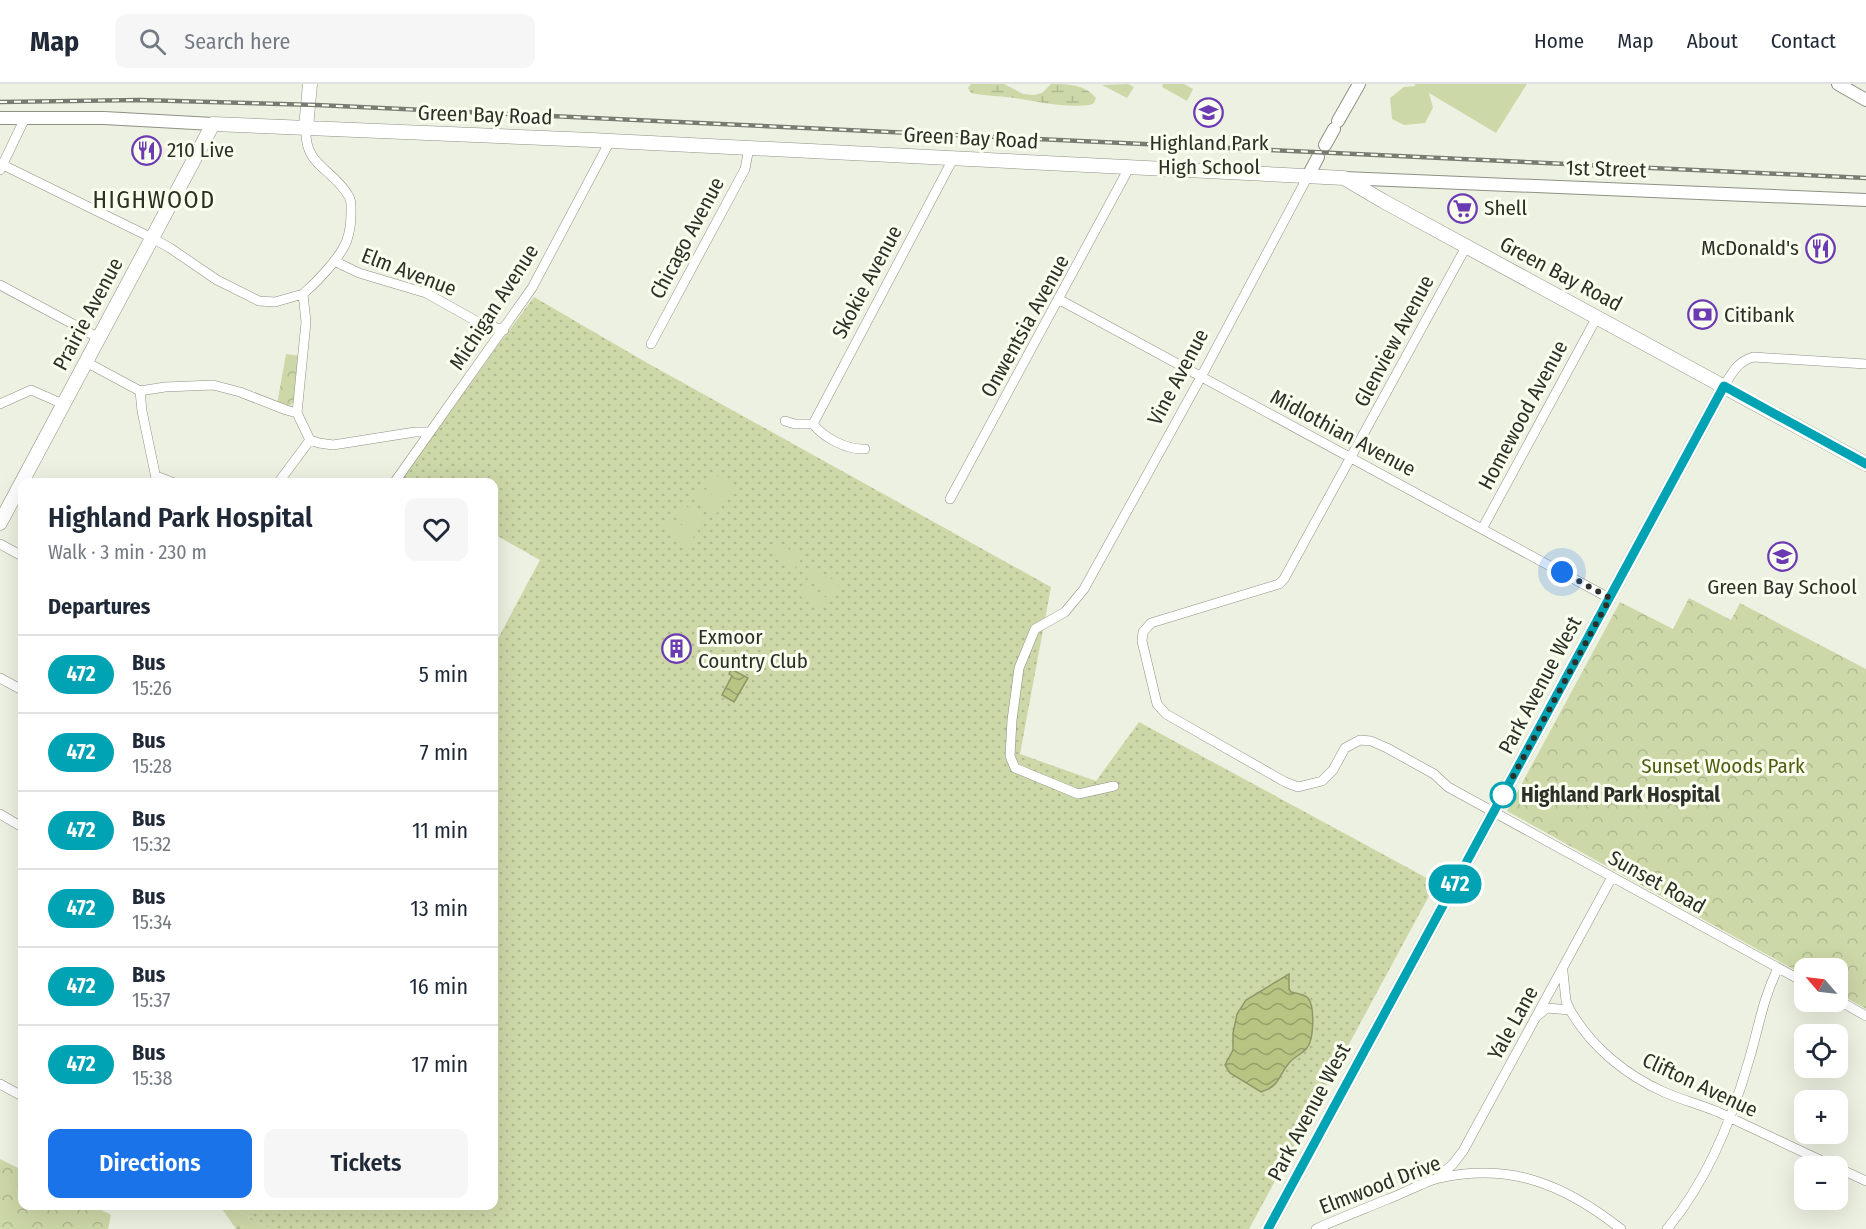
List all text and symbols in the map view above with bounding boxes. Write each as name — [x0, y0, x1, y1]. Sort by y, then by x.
search box — [115, 14, 535, 68]
text: Map — [30, 25, 79, 58]
icon: search — [136, 25, 169, 58]
text: Search here — [184, 28, 290, 55]
text: Home — [1534, 28, 1584, 54]
text: Map — [1617, 28, 1654, 54]
text: About — [1687, 28, 1738, 54]
text: Contact — [1771, 28, 1836, 54]
school or university icon: Highland Park High School — [1193, 96, 1225, 128]
street label: Green Bay Road — [417, 100, 553, 130]
street label: Green Bay Road — [903, 121, 1039, 155]
place label: Highland Park High School — [1149, 130, 1269, 180]
restaurant icon: 210 Live — [130, 134, 162, 166]
place label: 210 Live — [167, 137, 234, 163]
street label: 1st Street — [1565, 155, 1647, 183]
street label: Chicago Avenue — [644, 173, 730, 303]
district label: HIGHWOOD — [92, 186, 216, 214]
supermarket icon: Shell — [1447, 192, 1479, 224]
place label: Shell — [1484, 195, 1527, 221]
street label: Skokie Avenue — [826, 221, 908, 343]
street label: Green Bay Road — [1495, 231, 1627, 317]
restaurant icon: McDonald's — [1804, 232, 1836, 264]
place label: McDonald's — [1701, 235, 1799, 261]
street label: Michigan Avenue — [444, 239, 544, 375]
street label: Elm Avenue — [358, 242, 460, 302]
street label: Onwentsia Avenue — [975, 250, 1075, 402]
street label: Prairie Avenue — [47, 253, 129, 375]
street label: Glenview Avenue — [1348, 271, 1440, 411]
bank icon: Citibank — [1687, 299, 1719, 331]
place label: Citibank — [1724, 302, 1794, 328]
street label: Vine Avenue — [1142, 324, 1214, 430]
street label: Homewood Avenue — [1473, 336, 1573, 494]
street label: Midlothian Avenue — [1266, 384, 1420, 482]
button: heart — [405, 498, 468, 561]
text: Highland Park Hospital — [48, 501, 313, 534]
text: Walk · 3 min · 230 m — [48, 540, 207, 564]
school or university icon: Green Bay School — [1766, 540, 1798, 572]
your location — [1547, 557, 1577, 587]
place label: Green Bay School — [1707, 574, 1857, 600]
text: Departures — [48, 593, 150, 620]
street label: Park Avenue West — [1493, 612, 1587, 758]
place label: Exmoor Country Club — [698, 624, 808, 674]
building icon: Exmoor Country Club — [661, 633, 693, 665]
text: Bus — [132, 649, 165, 676]
text: 472 — [67, 661, 95, 687]
text: 5 min — [419, 661, 468, 688]
text: 15:26 — [132, 676, 172, 700]
text: Bus — [132, 727, 165, 754]
text: 472 — [67, 739, 95, 765]
text: 7 min — [420, 739, 468, 766]
park label: Sunset Woods Park — [1641, 753, 1805, 779]
text: 15:28 — [132, 754, 172, 778]
marker: Highland Park Hospital — [1490, 782, 1516, 808]
place label: Highland Park Hospital — [1521, 782, 1720, 808]
text: Bus — [132, 805, 165, 832]
text: 472 — [67, 817, 95, 843]
text: 11 min — [412, 817, 468, 844]
text: 15:32 — [132, 832, 171, 856]
street label: Sunset Road — [1604, 845, 1710, 919]
line badge: 472 — [1420, 864, 1490, 904]
text: 472 — [1441, 871, 1469, 897]
text: Bus — [132, 883, 165, 910]
text: 472 — [67, 895, 95, 921]
text: 13 min — [410, 895, 468, 922]
text: 15:34 — [132, 910, 172, 934]
north arrow — [1794, 958, 1848, 1012]
map controls — [1794, 958, 1848, 1210]
text: Bus — [132, 961, 165, 988]
text: 472 — [67, 973, 95, 999]
text: 16 min — [409, 973, 468, 1000]
street label: Yale Lane — [1482, 981, 1544, 1065]
text: 15:37 — [132, 988, 170, 1012]
button: locate — [1794, 1024, 1848, 1078]
text: Bus — [132, 1039, 165, 1066]
street label: Park Avenue West — [1262, 1039, 1356, 1185]
street label: Clifton Avenue — [1638, 1047, 1762, 1123]
text: 472 — [67, 1051, 95, 1077]
text: 17 min — [411, 1051, 468, 1078]
text: 15:38 — [132, 1066, 172, 1090]
button: + — [1794, 1090, 1848, 1144]
button: Directions — [48, 1129, 252, 1198]
button: Tickets — [264, 1129, 468, 1198]
street label: Elmwood Drive — [1316, 1150, 1444, 1220]
button: − — [1794, 1156, 1848, 1210]

